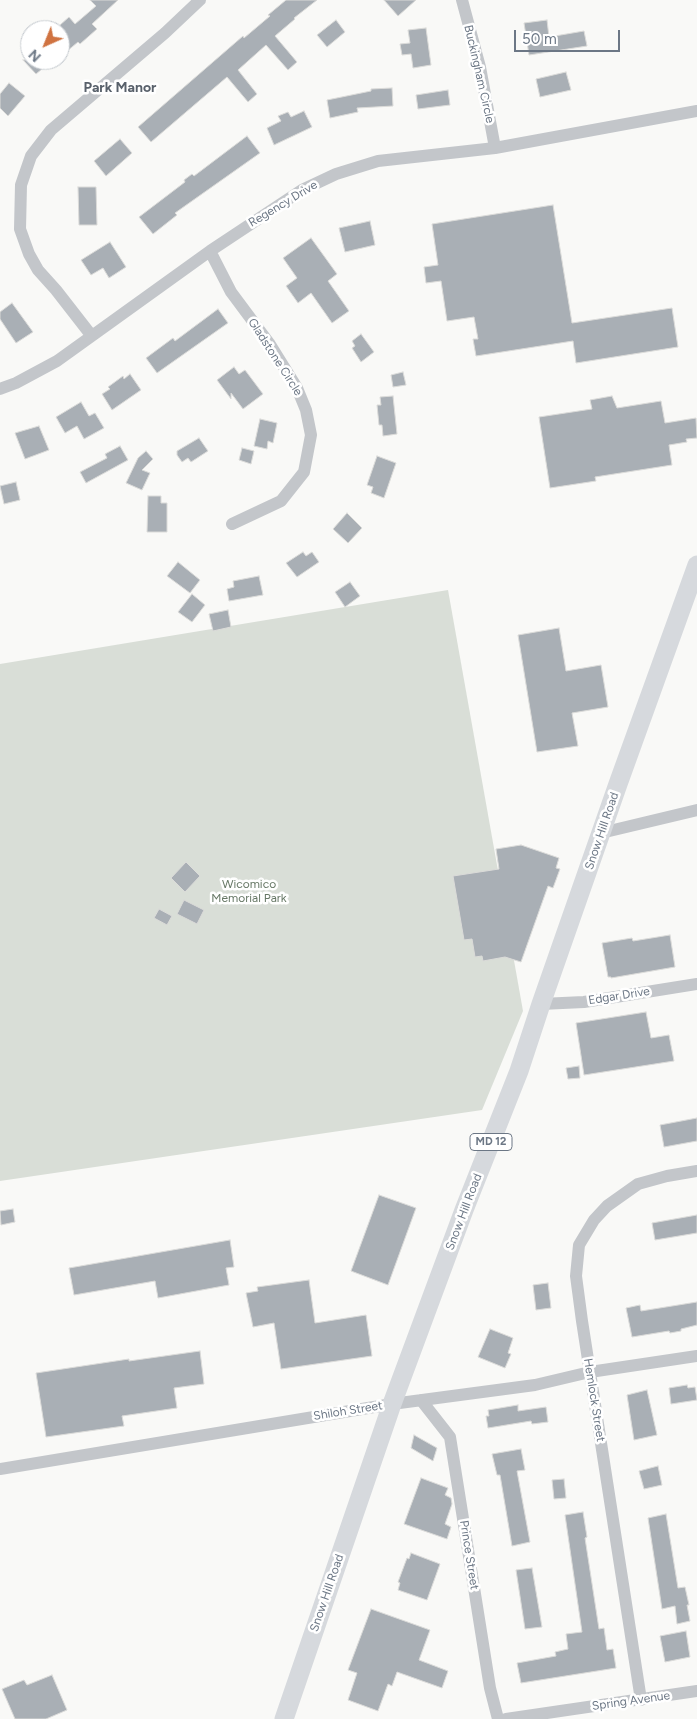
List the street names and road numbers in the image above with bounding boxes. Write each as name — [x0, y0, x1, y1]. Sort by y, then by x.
street label: Buckingham Circle — [461, 24, 497, 124]
street label: Regency Drive — [246, 178, 320, 230]
street label: Gladstone Circle — [245, 316, 305, 398]
street label: Snow Hill Road — [582, 790, 622, 872]
street label: Edgar Drive — [587, 984, 651, 1008]
road number: MD 12 — [470, 1134, 512, 1150]
street label: Snow Hill Road — [443, 1172, 485, 1252]
street label: Hemlock Street — [580, 1357, 608, 1443]
street label: Shiloh Street — [312, 1398, 384, 1424]
street label: Prince Street — [456, 1519, 482, 1591]
street label: Snow Hill Road — [307, 1552, 347, 1634]
street label: Spring Avenue — [591, 1688, 671, 1714]

